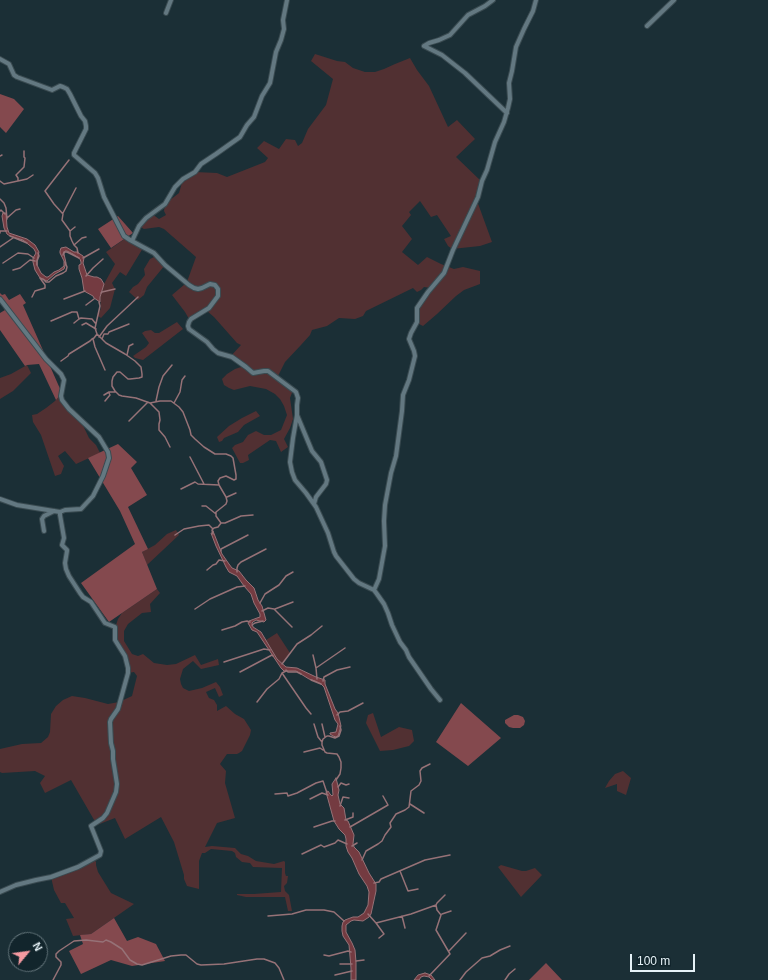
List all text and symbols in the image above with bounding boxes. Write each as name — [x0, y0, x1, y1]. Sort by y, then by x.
north arrow — [8, 932, 48, 972]
text: N — [30, 940, 45, 953]
scale bar — [632, 946, 697, 972]
text: 100 m — [637, 954, 670, 968]

